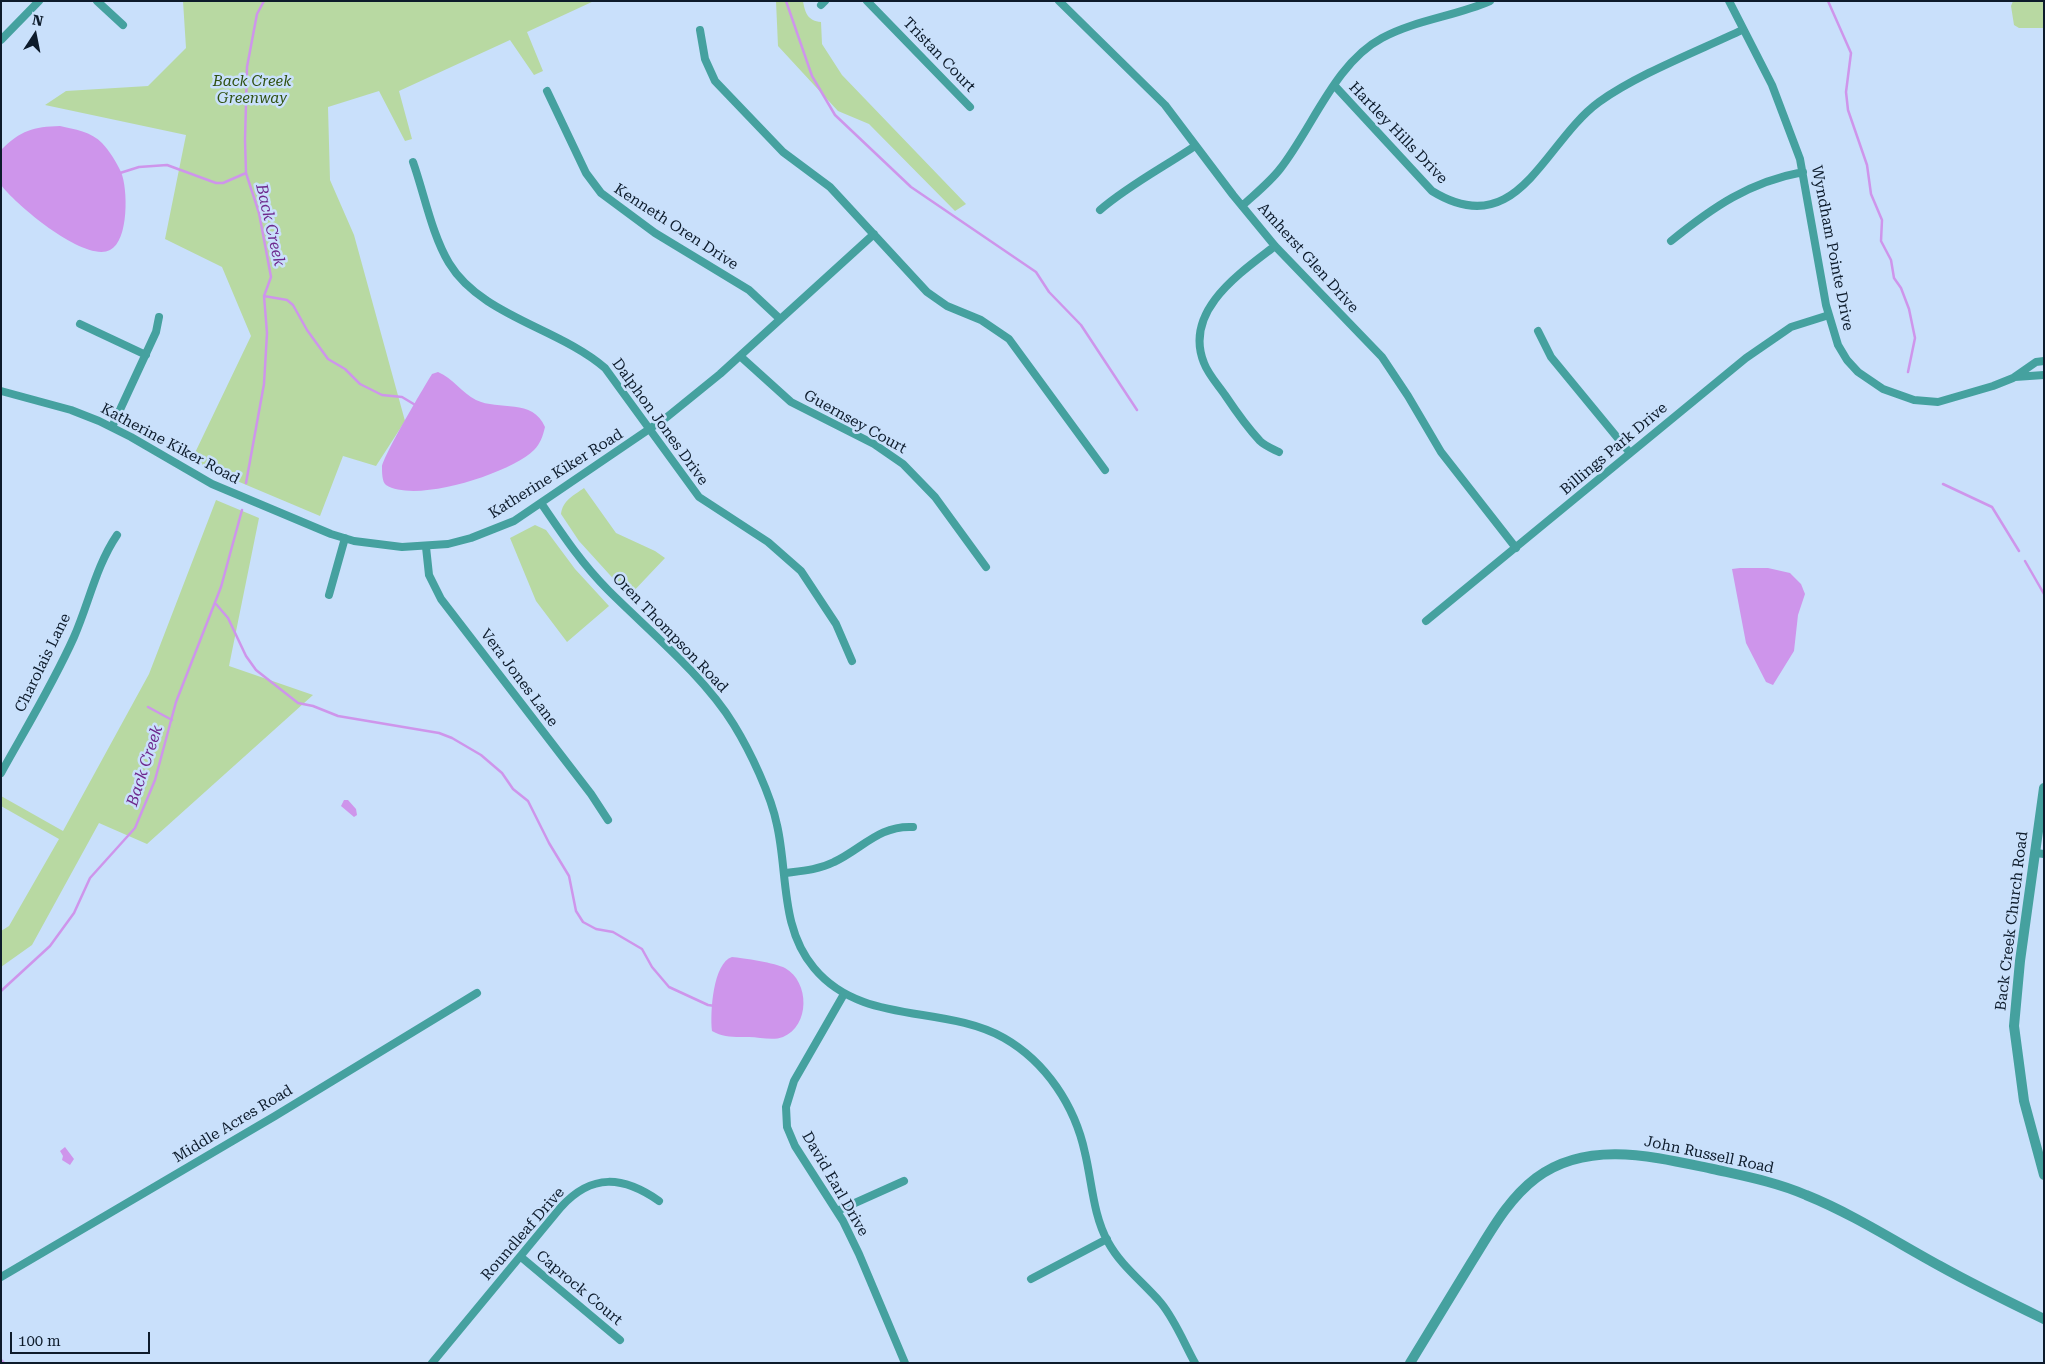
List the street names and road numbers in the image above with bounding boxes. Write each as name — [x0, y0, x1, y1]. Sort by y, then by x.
street label: Tristan Court — [899, 14, 979, 96]
street label: Hartley Hills Drive — [1345, 78, 1451, 188]
street label: Wyndham Pointe Drive — [1807, 164, 1857, 332]
street label: Kenneth Oren Drive — [611, 180, 741, 274]
street label: Amherst Glen Drive — [1254, 199, 1362, 317]
street label: Dalphon Jones Drive — [608, 355, 712, 489]
street label: Guernsey Court — [800, 386, 910, 458]
street label: Billings Park Drive — [1557, 399, 1671, 499]
street label: Katherine Kiker Road — [97, 400, 243, 488]
street label: Katherine Kiker Road — [486, 425, 626, 523]
street label: Oren Thompson Road — [608, 570, 732, 696]
street label: Charolais Lane — [11, 611, 75, 715]
street label: Vera Jones Lane — [476, 626, 562, 730]
street label: Back Creek Church Road — [1992, 830, 2032, 1012]
street label: Middle Acres Road — [170, 1081, 296, 1167]
street label: David Earl Drive — [798, 1128, 872, 1240]
street label: John Russell Road — [1642, 1132, 1776, 1178]
street label: Roundleaf Drive — [478, 1184, 568, 1284]
street label: Caprock Court — [532, 1247, 626, 1329]

